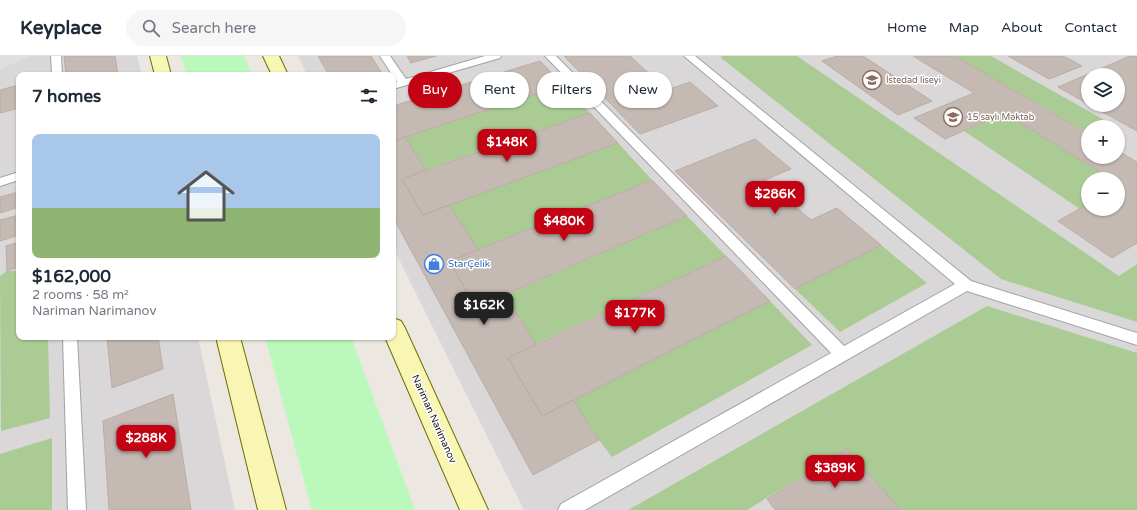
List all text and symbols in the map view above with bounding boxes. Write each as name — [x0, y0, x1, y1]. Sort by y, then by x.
search box — [126, 10, 406, 46]
text: Keyplace — [20, 17, 102, 39]
icon: search — [140, 17, 162, 39]
text: Search here — [172, 19, 256, 37]
text: Home — [887, 19, 927, 36]
text: Map — [949, 19, 979, 36]
text: About — [1001, 19, 1043, 36]
text: Contact — [1065, 19, 1117, 36]
map controls — [1081, 68, 1125, 216]
button: layers — [1081, 68, 1125, 112]
school or university icon: İstedad liseyi — [861, 69, 883, 91]
chip: Buy — [408, 72, 462, 108]
chip: Rent — [470, 72, 529, 108]
chip: Filters — [537, 72, 606, 108]
chip: New — [614, 72, 672, 108]
place label: İstedad liseyi — [886, 75, 941, 86]
icon: filters — [358, 85, 380, 107]
text: 7 homes — [32, 86, 101, 107]
school or university icon: 15 saylı Məktəb — [942, 106, 964, 128]
place label: 15 saylı Məktəb — [967, 112, 1035, 123]
button: + — [1081, 120, 1125, 164]
pin: $148K — [479, 129, 535, 163]
text: $148K — [486, 134, 528, 150]
icon: home — [170, 160, 242, 232]
button: − — [1081, 172, 1125, 216]
pin: $286K — [747, 181, 803, 215]
text: $286K — [754, 186, 796, 202]
pin: $480K — [536, 208, 592, 242]
text: $480K — [543, 213, 585, 229]
shop icon: StarÇelik — [423, 253, 445, 275]
place label: StarÇelik — [448, 258, 491, 270]
text: $162,000 — [32, 266, 111, 287]
text: 2 rooms · 58 m² — [32, 287, 129, 303]
pin: $162K — [456, 292, 512, 326]
text: $162K — [463, 297, 505, 313]
pin: $177K — [607, 300, 663, 334]
text: Nariman Narimanov — [32, 303, 156, 319]
text: $177K — [614, 305, 656, 321]
street label: Nariman Narimanov — [409, 373, 459, 466]
pin: $288K — [118, 425, 174, 459]
text: $288K — [125, 430, 167, 446]
pin: $389K — [807, 455, 863, 489]
text: $389K — [814, 460, 856, 476]

